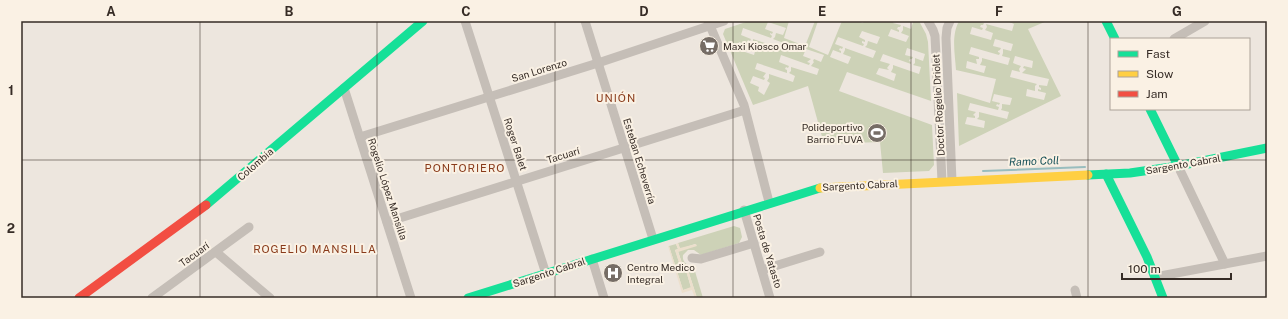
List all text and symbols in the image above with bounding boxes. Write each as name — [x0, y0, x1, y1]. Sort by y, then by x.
text: A — [106, 4, 116, 19]
text: B — [285, 4, 294, 19]
text: C — [461, 4, 471, 19]
text: D — [639, 4, 649, 19]
text: E — [818, 4, 826, 19]
text: F — [995, 4, 1003, 19]
text: G — [1172, 4, 1182, 19]
supermarket icon: Maxi Kiosco Omar — [698, 35, 720, 57]
legend — [1110, 38, 1250, 110]
place label: Maxi Kiosco Omar — [723, 40, 807, 52]
text: Fast — [1146, 47, 1171, 61]
street label: Doctor Rogelio Driolet — [929, 54, 947, 156]
street label: San Lorenzo — [510, 56, 568, 84]
text: Slow — [1146, 67, 1174, 81]
text: 1 — [8, 83, 14, 98]
text: Jam — [1146, 87, 1168, 101]
district label: UNIÓN — [596, 91, 636, 104]
street label: Roger Balet — [502, 116, 530, 172]
street label: Esteban Echeverría — [621, 117, 659, 205]
place label: Polideportivo Barrio FUVA — [802, 121, 863, 145]
sports icon: Polideportivo Barrio FUVA — [866, 122, 888, 144]
street label: Rogelio López Mansilla — [366, 137, 410, 241]
street label: Tacuarí — [545, 144, 582, 166]
street label: Colombia — [235, 145, 275, 183]
street label: Sargento Cabral — [1145, 152, 1221, 176]
water label: Ramo Coll — [1009, 154, 1059, 168]
district label: PONTORIERO — [425, 162, 505, 174]
street label: Sargento Cabral — [822, 177, 898, 193]
street label: Posta de Yatasto — [751, 212, 785, 290]
text: 2 — [7, 221, 15, 236]
street label: Tacuarí — [177, 239, 212, 269]
district label: ROGELIO MANSILLA — [253, 243, 377, 255]
street label: Sargento Cabral — [511, 255, 587, 289]
scale bar — [1122, 255, 1231, 281]
place label: Centro Medico Integral — [627, 261, 695, 285]
hospital icon: Centro Medico Integral — [602, 262, 624, 284]
text: 100 m — [1128, 262, 1161, 276]

